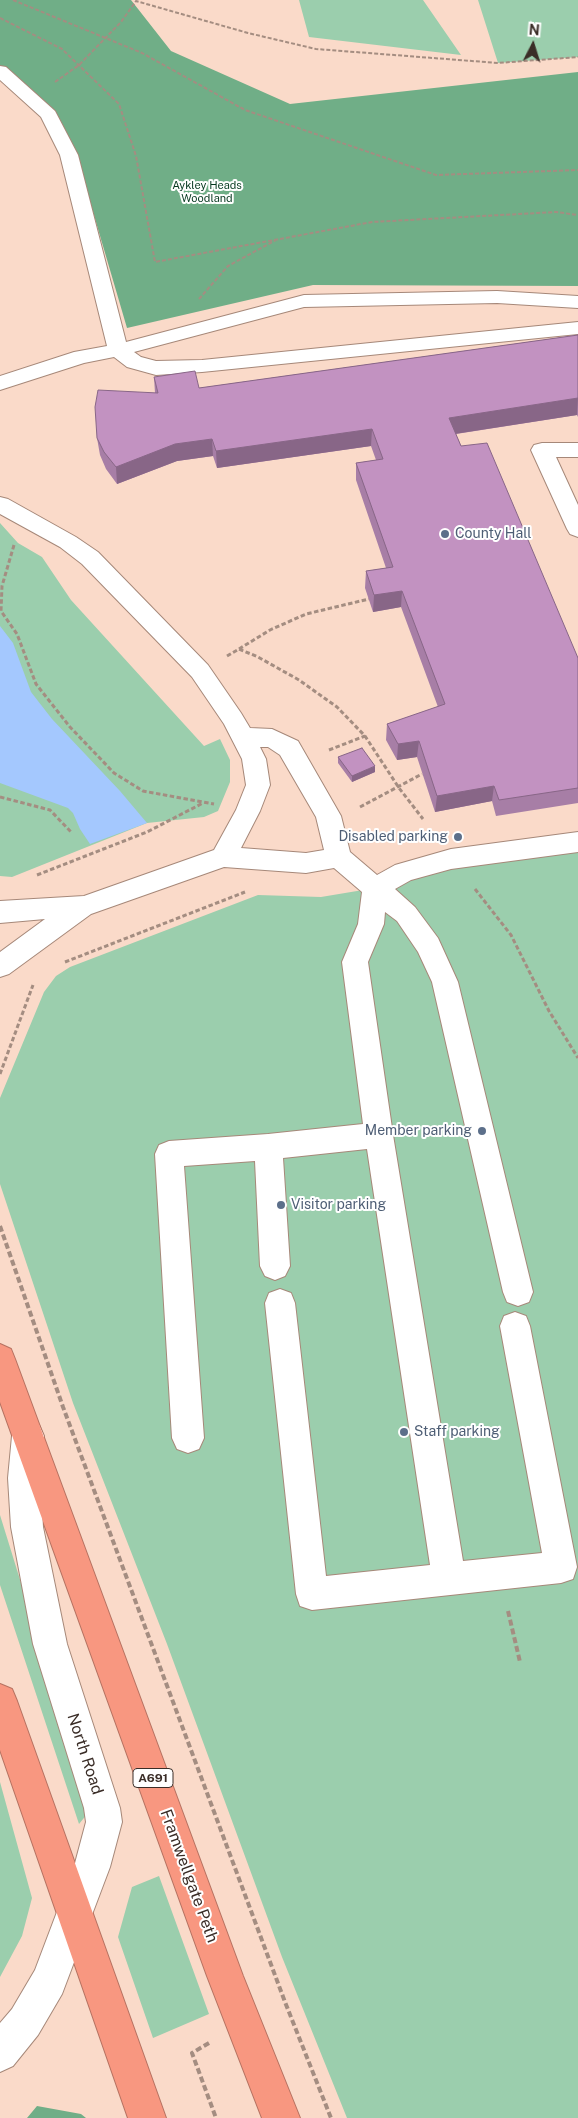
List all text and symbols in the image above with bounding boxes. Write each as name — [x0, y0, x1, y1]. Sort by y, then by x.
north arrow — [508, 20, 558, 70]
text: N — [528, 22, 540, 39]
park label: Aykley Heads Woodland — [172, 179, 242, 205]
place label: County Hall — [455, 526, 532, 542]
marker: County Hall — [439, 528, 451, 540]
place label: Disabled parking — [338, 829, 448, 845]
marker: Disabled parking — [452, 831, 464, 843]
place label: Member parking — [365, 1123, 472, 1139]
marker: Member parking — [476, 1125, 488, 1137]
place label: Visitor parking — [291, 1197, 386, 1213]
marker: Visitor parking — [275, 1199, 287, 1211]
place label: Staff parking — [414, 1424, 500, 1440]
marker: Staff parking — [398, 1426, 410, 1438]
street label: North Road — [63, 1711, 107, 1797]
road number: A691 — [133, 1769, 173, 1788]
street label: Framwellgate Peth — [156, 1807, 222, 1945]

